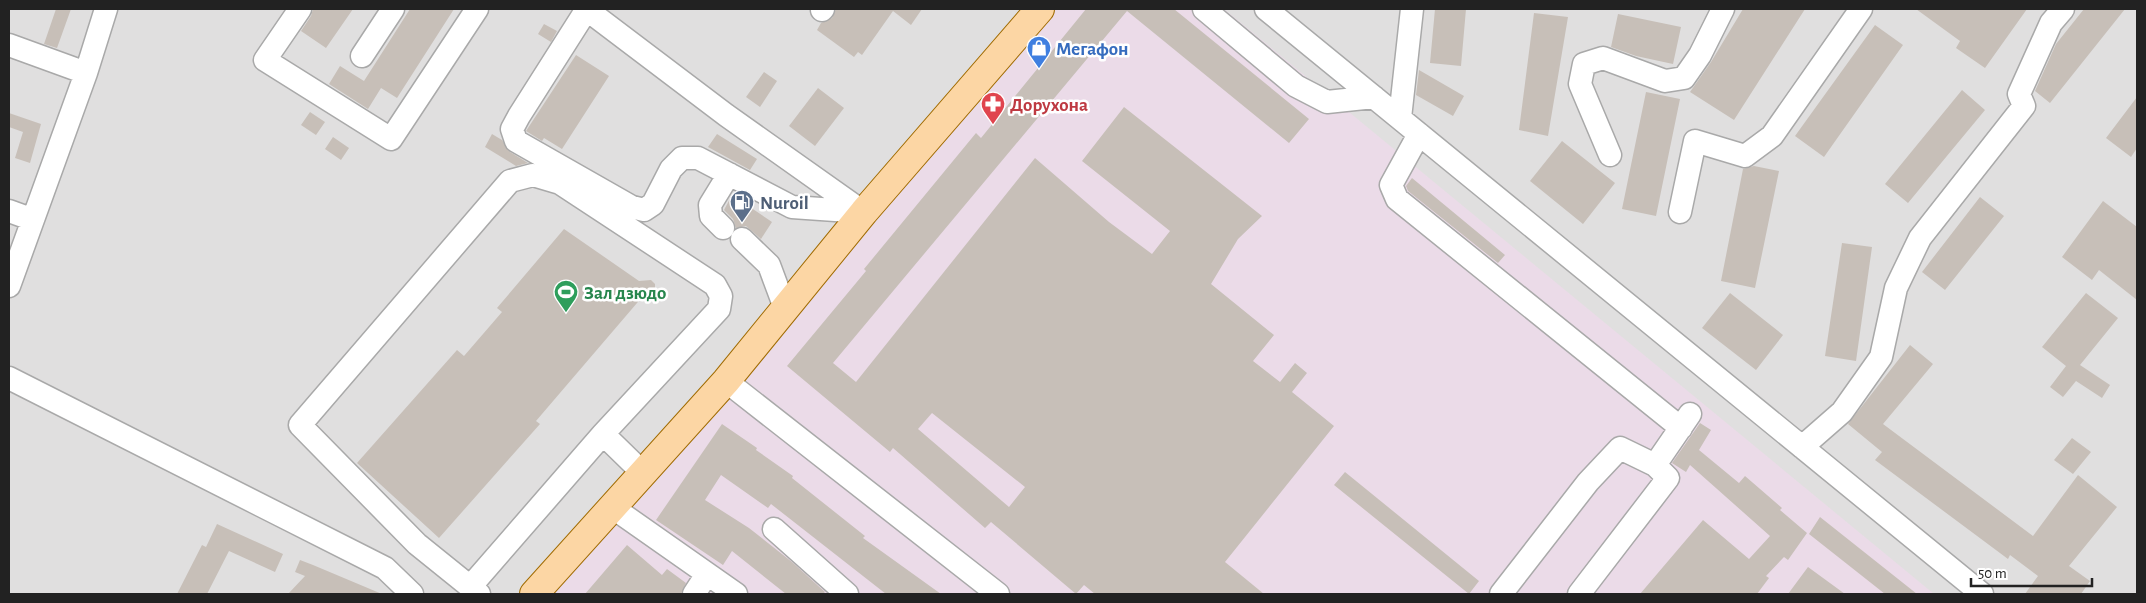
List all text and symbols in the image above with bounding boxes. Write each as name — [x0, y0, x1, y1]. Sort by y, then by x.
shop icon: Мегафон — [1026, 35, 1052, 69]
place label: Мегафон — [1056, 40, 1128, 59]
pharmacy icon: Дорухона — [980, 91, 1006, 125]
place label: Дорухона — [1010, 96, 1088, 115]
fuel station icon: Nuroil — [729, 189, 755, 223]
place label: Nuroil — [760, 194, 809, 213]
sports icon: Зал дзюдо — [553, 279, 579, 313]
place label: Зал дзюдо — [584, 284, 666, 303]
scale bar — [1971, 556, 2092, 588]
text: 50 m — [1978, 566, 2007, 581]

